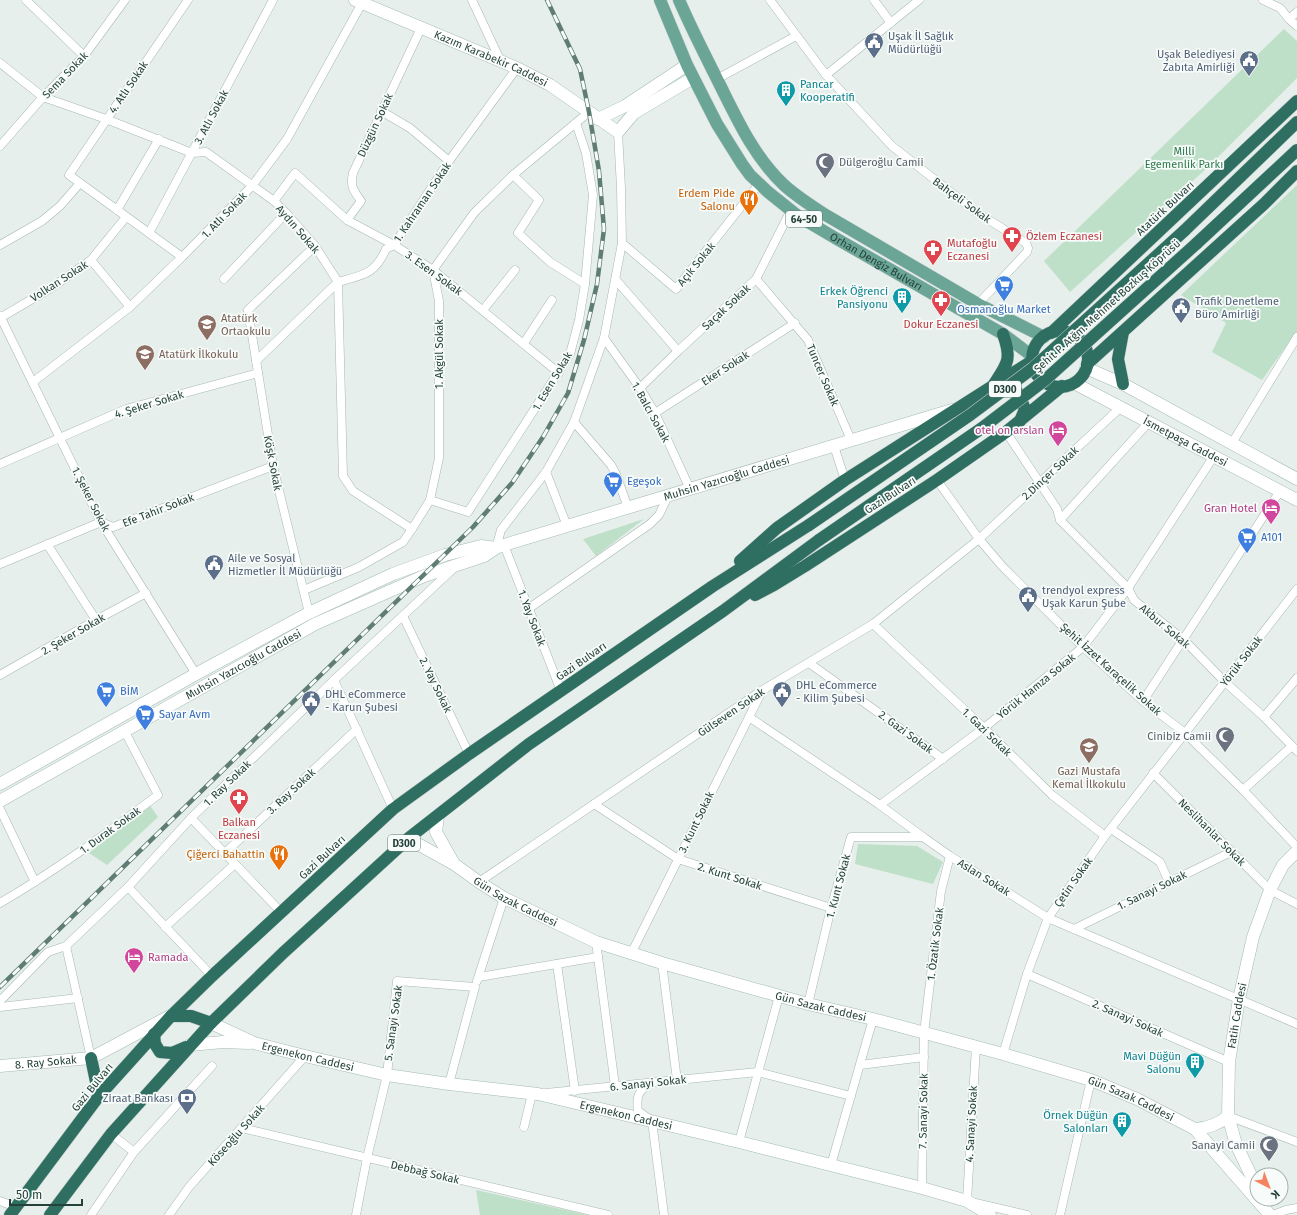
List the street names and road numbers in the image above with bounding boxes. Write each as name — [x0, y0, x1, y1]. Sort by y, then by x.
street label: Kazım Karabekir Caddesi — [432, 28, 550, 90]
street label: Sema Sokak — [40, 49, 91, 101]
street label: 4. Atlı Sokak — [106, 58, 151, 116]
street label: 3. Atlı Sokak — [192, 87, 231, 147]
street label: Düzgün Sokak — [355, 91, 396, 159]
street label: 1. Kahraman Sokak — [391, 160, 454, 245]
street label: Bahçeli Sokak — [930, 175, 994, 226]
street label: Atatürk Bulvarı — [1134, 178, 1197, 238]
street label: 1. Atlı Sokak — [199, 189, 250, 241]
street label: Aydın Sokak — [273, 202, 323, 257]
road number: 64-50 — [786, 211, 822, 227]
street label: Orhan Dengiz Bulvarı — [827, 230, 925, 294]
street label: Şehit P. Atğm. Mehmet Bozkuş Köprüsü — [1031, 237, 1183, 376]
street label: Açık Sokak — [675, 239, 718, 289]
street label: 3. Esen Sokak — [403, 248, 465, 299]
street label: Volkan Sokak — [28, 258, 91, 305]
street label: Saçak Sokak — [700, 282, 753, 333]
street label: 1. Akgül Sokak — [433, 319, 446, 389]
street label: Tuncer Sokak — [804, 342, 842, 408]
street label: Eker Sokak — [699, 348, 752, 389]
street label: 1. Esen Sokak — [530, 349, 575, 413]
street label: 1. Balcı Sokak — [629, 380, 673, 445]
road number: D300 — [989, 381, 1021, 397]
street label: 4. Şeker Sokak — [113, 388, 186, 421]
street label: İsmetpaşa Caddesi — [1141, 414, 1230, 469]
street label: Köşk Sokak — [261, 434, 284, 492]
street label: 2.Dinçer Sokak — [1019, 444, 1082, 503]
street label: Muhsin Yazıcıoğlu Caddesi — [662, 453, 791, 504]
street label: 1. Şeker Sokak — [69, 465, 113, 534]
street label: Gazi Bulvarı — [862, 474, 918, 517]
street label: Efe Tahir Sokak — [121, 491, 196, 530]
street label: 1. Yay Sokak — [515, 588, 548, 648]
street label: Akbur Sokak — [1137, 602, 1193, 651]
street label: 2. Şeker Sokak — [39, 611, 108, 658]
street label: Şehit İzzet Karaçelik Sokak — [1057, 620, 1165, 719]
street label: Muhsin Yazıcıoğlu Caddesi — [183, 627, 304, 702]
street label: Yörük Sokak — [1218, 633, 1265, 689]
street label: Gazi Bulvarı — [554, 639, 609, 684]
street label: Yörük Hamza Sokak — [995, 651, 1078, 722]
street label: 2. Yay Sokak — [417, 655, 455, 715]
street label: Gülseven Sokak — [695, 685, 767, 740]
street label: 1. Gazi Sokak — [959, 706, 1014, 759]
street label: 2. Gazi Sokak — [876, 708, 936, 757]
street label: 1. Ray Sokak — [201, 757, 254, 809]
street label: 3. Ray Sokak — [265, 765, 318, 817]
street label: 3. Kunt Sokak — [676, 789, 717, 855]
street label: Neslihanlar Sokak — [1175, 796, 1248, 869]
street label: 1. Durak Sokak — [77, 804, 143, 857]
street label: Gazi Bulvarı — [297, 833, 348, 882]
road number: D300 — [388, 835, 420, 851]
street label: 1. Kunt Sokak — [824, 852, 853, 920]
street label: Çetin Sokak — [1051, 855, 1096, 910]
street label: Aslan Sokak — [955, 856, 1013, 899]
street label: 2. Kunt Sokak — [696, 860, 764, 893]
street label: 1. Sanayi Sokak — [1115, 868, 1189, 913]
street label: Gün Sazak Caddesi — [471, 874, 559, 930]
street label: 1. Özatik Sokak — [924, 906, 946, 981]
street label: Fatih Caddesi — [1225, 981, 1249, 1049]
street label: 5. Sanayi Sokak — [382, 984, 405, 1062]
street label: Gün Sazak Caddesi — [774, 989, 868, 1024]
street label: 2. Sanayi Sokak — [1090, 997, 1166, 1040]
street label: Ergenekon Caddesi — [260, 1039, 355, 1074]
street label: 8. Ray Sokak — [14, 1053, 78, 1072]
street label: Gazi Bulvarı — [69, 1060, 116, 1114]
street label: 6. Sanayi Sokak — [609, 1073, 687, 1094]
street label: 7. Sanayi Sokak — [916, 1073, 931, 1149]
street label: Gün Sazak Caddesi — [1086, 1073, 1176, 1124]
street label: 4. Sanayi Sokak — [963, 1085, 980, 1163]
street label: Ergenekon Caddesi — [578, 1098, 674, 1133]
street label: Köseoğlu Sokak — [205, 1102, 268, 1169]
street label: Debbağ Sokak — [389, 1158, 461, 1187]

